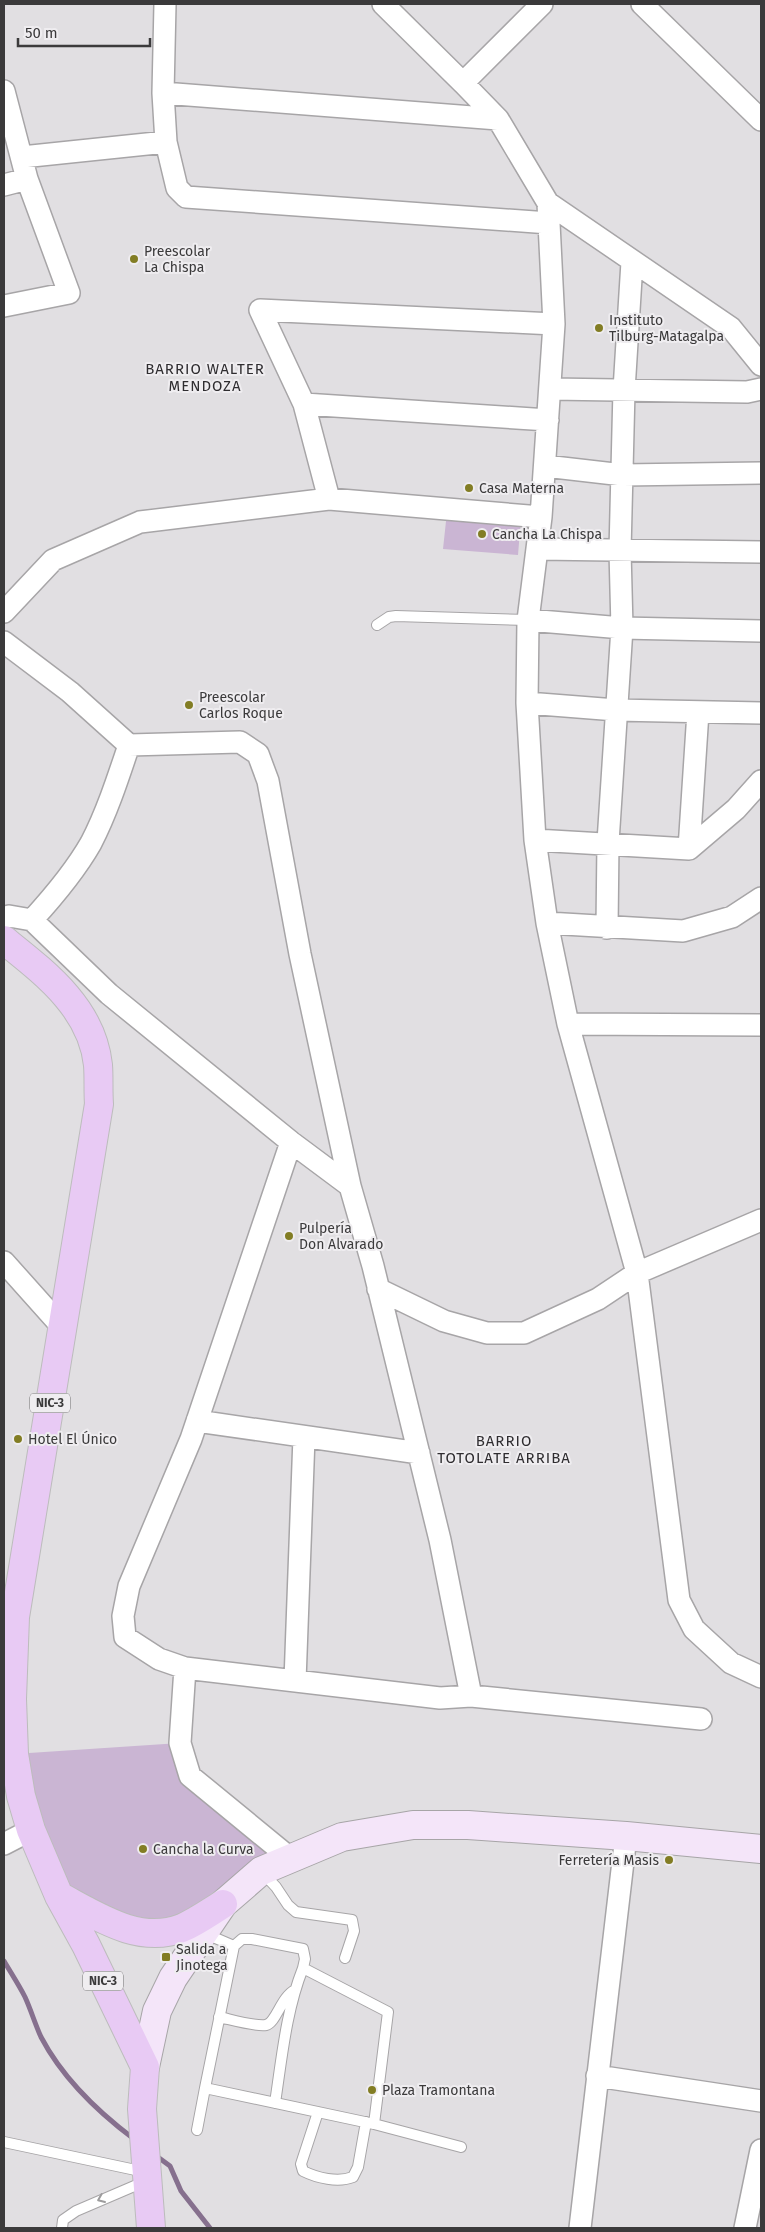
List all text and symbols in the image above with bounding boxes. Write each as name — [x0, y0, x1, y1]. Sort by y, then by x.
scale bar — [18, 15, 150, 47]
text: 50 m — [25, 24, 58, 42]
place label: Preescolar La Chispa — [144, 243, 211, 276]
marker: Preescolar La Chispa — [128, 253, 140, 265]
place label: Instituto Tilburg-Matagalpa — [609, 312, 724, 345]
marker: Instituto Tilburg-Matagalpa — [593, 322, 605, 334]
district label: BARRIO WALTER MENDOZA — [145, 360, 265, 395]
place label: Casa Materna — [479, 480, 564, 497]
marker: Casa Materna — [463, 482, 475, 494]
place label: Cancha La Chispa — [492, 526, 602, 543]
marker: Cancha La Chispa — [476, 528, 488, 540]
place label: Preescolar Carlos Roque — [199, 689, 283, 722]
marker: Preescolar Carlos Roque — [183, 699, 195, 711]
place label: Pulpería Don Alvarado — [299, 1220, 383, 1253]
marker: Pulpería Don Alvarado — [283, 1230, 295, 1242]
road number: NIC-3 — [30, 1394, 70, 1412]
place label: Hotel El Único — [28, 1430, 117, 1448]
district label: BARRIO TOTOLATE ARRIBA — [437, 1432, 571, 1467]
marker: Hotel El Único — [12, 1433, 24, 1445]
place label: Cancha la Curva — [153, 1841, 254, 1858]
marker: Cancha la Curva — [137, 1843, 149, 1855]
place label: Ferretería Masis — [558, 1852, 659, 1869]
marker: Ferretería Masis — [663, 1854, 675, 1866]
place label: Salida a Jinotega — [176, 1941, 228, 1974]
marker: Salida a Jinotega — [160, 1951, 172, 1963]
road number: NIC-3 — [83, 1972, 123, 1990]
place label: Plaza Tramontana — [382, 2082, 495, 2099]
marker: Plaza Tramontana — [366, 2084, 378, 2096]
one-way arrow — [97, 2193, 106, 2204]

